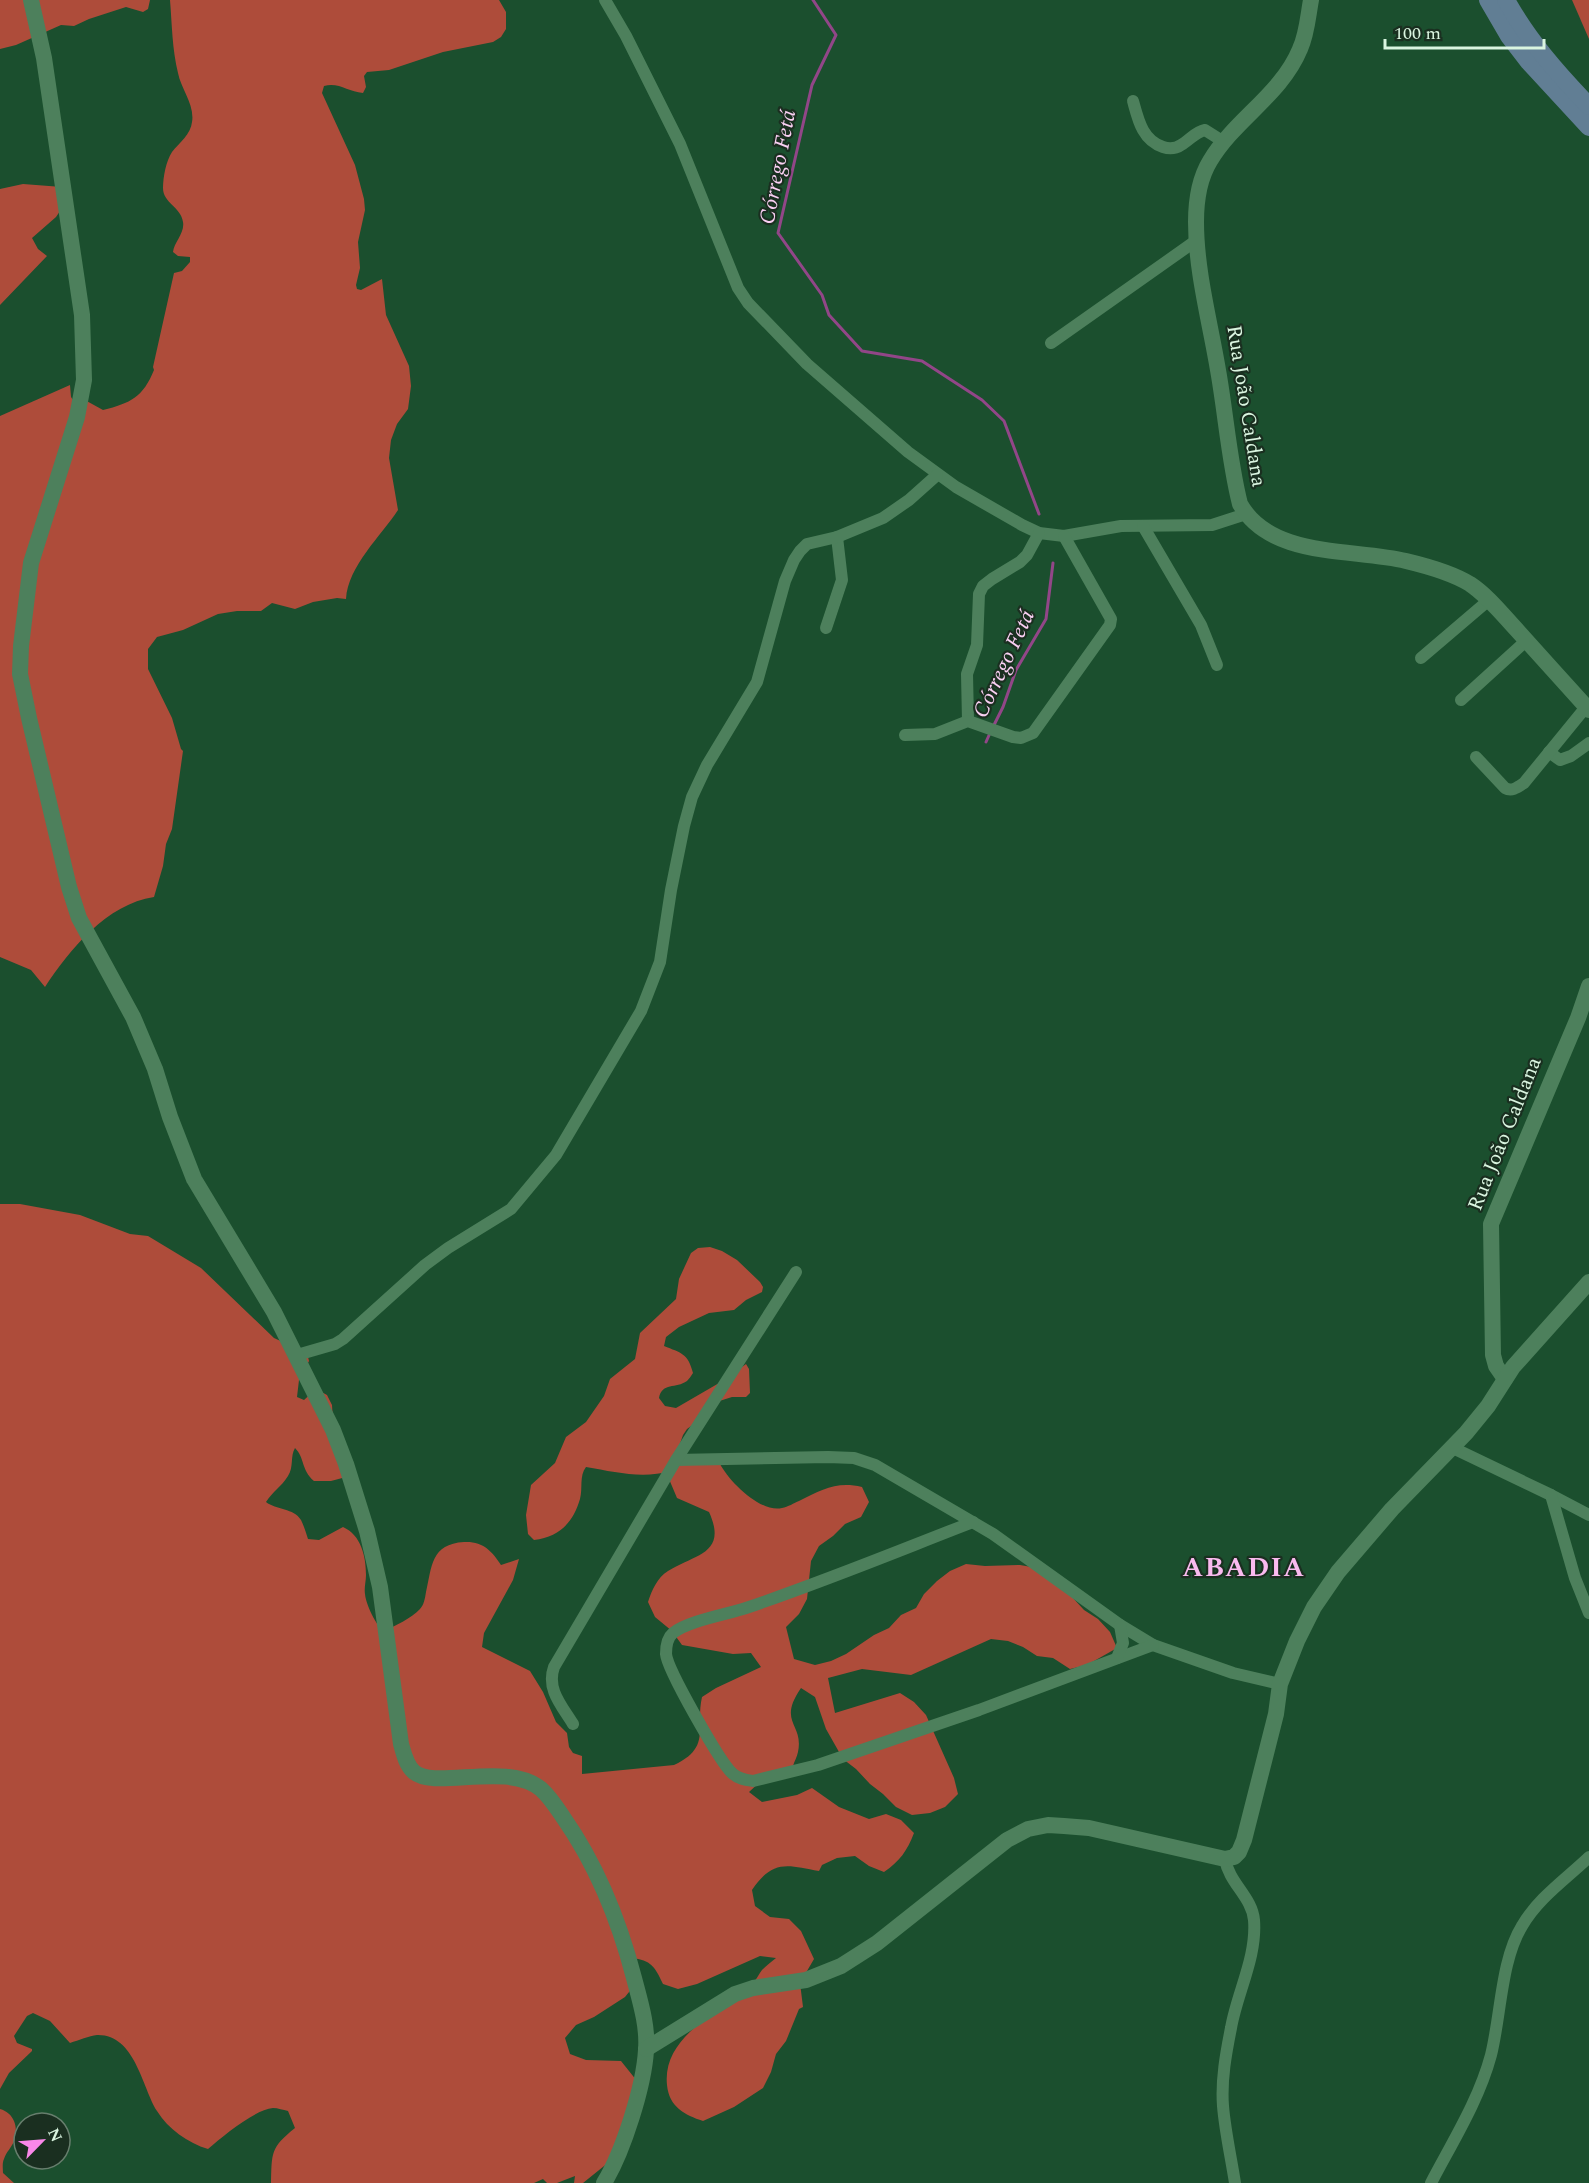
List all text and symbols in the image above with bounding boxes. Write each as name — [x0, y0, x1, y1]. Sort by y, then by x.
scale bar — [1385, 12, 1544, 50]
text: 100 m — [1394, 20, 1441, 47]
water label: Córrego Fetá — [751, 106, 805, 227]
street label: Rua João Caldana — [1217, 323, 1275, 490]
water label: Córrego Fetá — [965, 604, 1044, 724]
street label: Rua João Caldana — [1460, 1052, 1551, 1216]
district label: ABADIA — [1182, 1547, 1306, 1589]
north arrow — [12, 2111, 72, 2171]
text: N — [41, 2124, 68, 2146]

